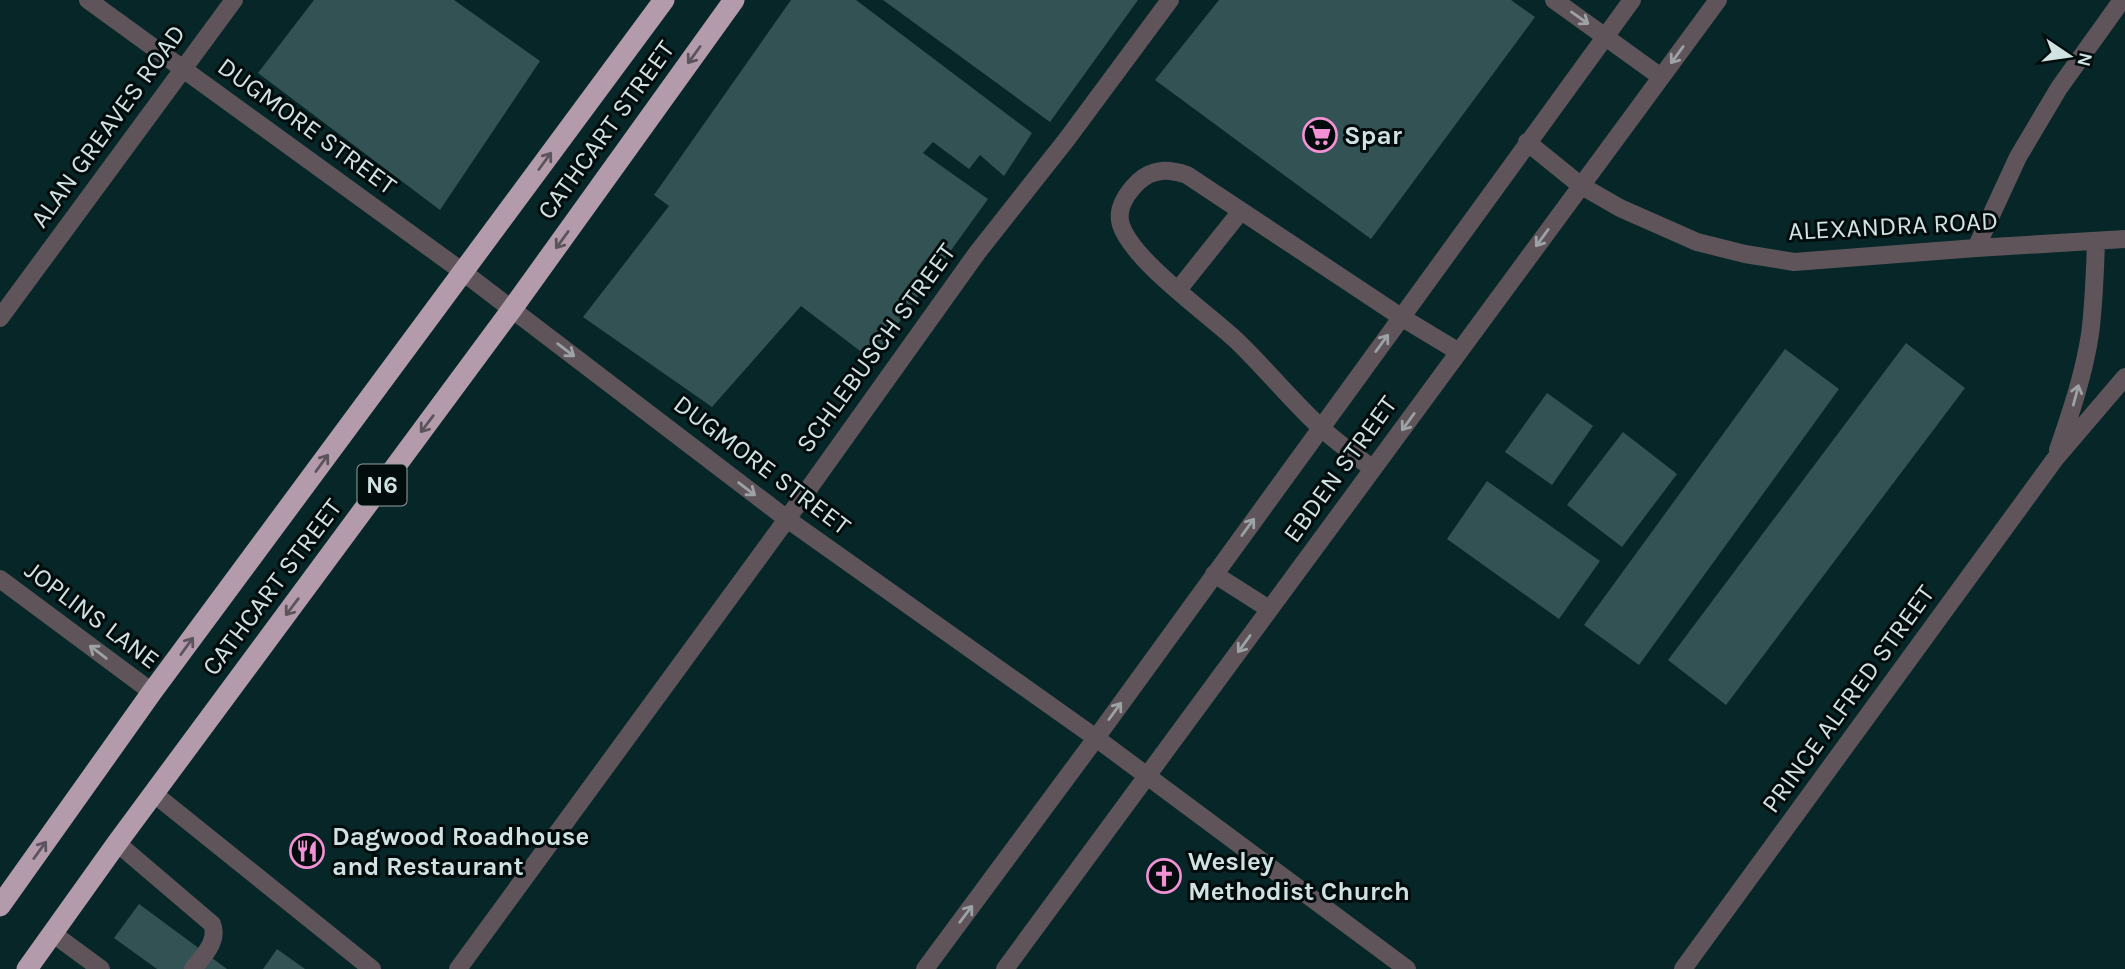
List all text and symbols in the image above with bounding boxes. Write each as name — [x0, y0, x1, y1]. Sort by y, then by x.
one-way arrow — [1570, 11, 1589, 25]
street label: ALAN GREAVES ROAD — [24, 18, 192, 234]
north arrow — [2034, 21, 2104, 91]
street label: CATHCART STREET — [531, 35, 681, 225]
one-way arrow — [687, 45, 702, 64]
one-way arrow — [1670, 45, 1684, 64]
text: N — [2072, 50, 2097, 69]
street label: DUGMORE STREET — [212, 51, 402, 201]
supermarket icon: Spar — [1301, 116, 1339, 154]
place label: Spar — [1344, 120, 1403, 151]
one-way arrow — [537, 153, 552, 171]
street label: ALEXANDRA ROAD — [1787, 205, 1999, 247]
one-way arrow — [1534, 228, 1549, 247]
one-way arrow — [554, 230, 569, 249]
street label: SCHLEBUSCH STREET — [790, 237, 962, 459]
one-way arrow — [1375, 334, 1389, 353]
one-way arrow — [557, 343, 575, 358]
one-way arrow — [2070, 384, 2083, 406]
street label: DUGMORE STREET — [667, 388, 857, 542]
street label: EBDEN STREET — [1276, 390, 1404, 548]
one-way arrow — [1401, 412, 1415, 431]
one-way arrow — [420, 414, 434, 433]
one-way arrow — [315, 454, 329, 473]
road number: N6 — [358, 464, 406, 506]
one-way arrow — [737, 481, 756, 496]
street label: CATHCART STREET — [195, 493, 349, 681]
one-way arrow — [1241, 518, 1256, 537]
street label: JOPLINS LANE — [19, 554, 165, 676]
street label: PRINCE ALFRED STREET — [1755, 579, 1941, 819]
one-way arrow — [285, 597, 300, 616]
one-way arrow — [1236, 634, 1251, 653]
one-way arrow — [179, 636, 194, 655]
one-way arrow — [89, 644, 107, 659]
one-way arrow — [1108, 702, 1122, 721]
place label: Dagwood Roadhouse and Restaurant — [332, 821, 589, 882]
restaurant icon: Dagwood Roadhouse and Restaurant — [288, 832, 326, 870]
one-way arrow — [33, 841, 47, 860]
place label: Wesley Methodist Church — [1188, 846, 1410, 907]
church icon: Wesley Methodist Church — [1145, 857, 1183, 895]
one-way arrow — [958, 905, 973, 924]

